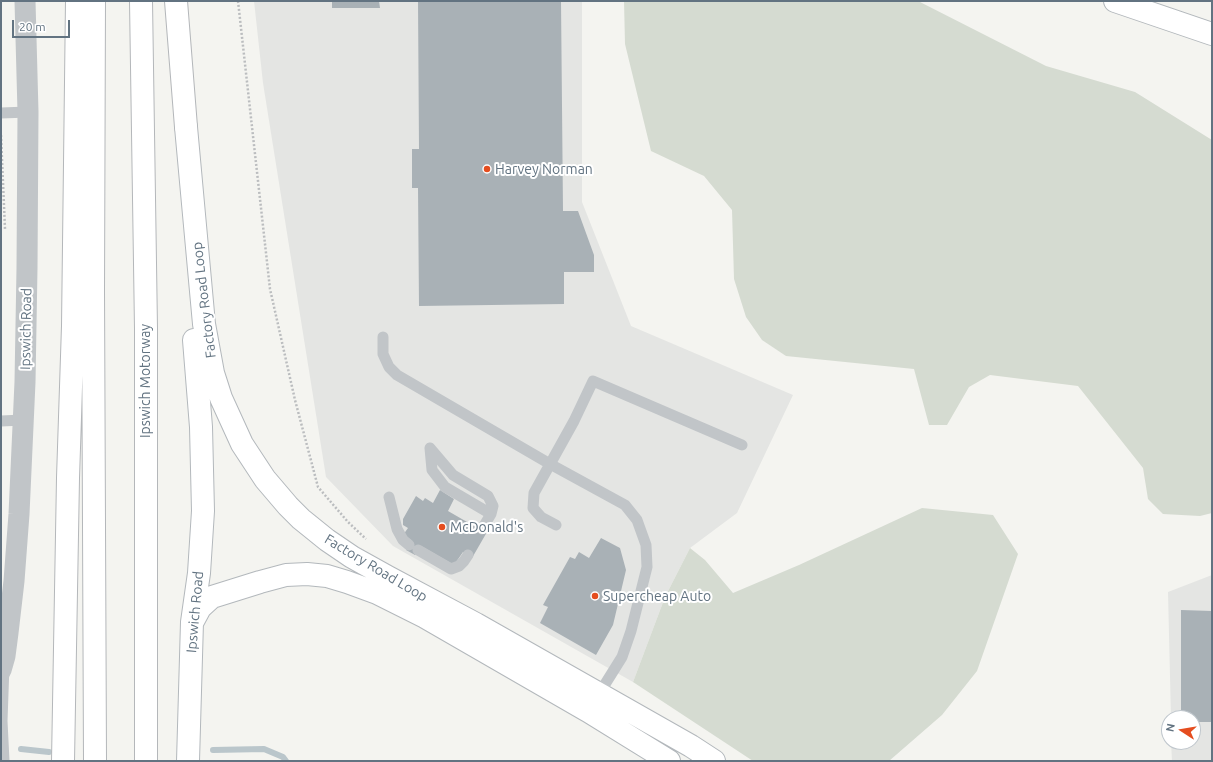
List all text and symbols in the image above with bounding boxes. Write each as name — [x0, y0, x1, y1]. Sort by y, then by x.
scale bar — [14, 12, 72, 38]
text: 20 m — [19, 20, 46, 33]
place label: Harvey Norman — [495, 161, 593, 177]
marker: Harvey Norman — [482, 164, 492, 174]
street label: Factory Road Loop — [189, 241, 219, 359]
street label: Ipswich Road — [17, 288, 35, 370]
street label: Ipswich Motorway — [137, 324, 153, 438]
place label: McDonald's — [450, 519, 523, 535]
marker: McDonald's — [437, 522, 447, 532]
street label: Factory Road Loop — [322, 531, 430, 605]
street label: Ipswich Road — [183, 570, 207, 654]
place label: Supercheap Auto — [603, 588, 711, 604]
marker: Supercheap Auto — [590, 591, 600, 601]
north arrow — [1161, 710, 1201, 750]
text: N — [1164, 722, 1177, 733]

